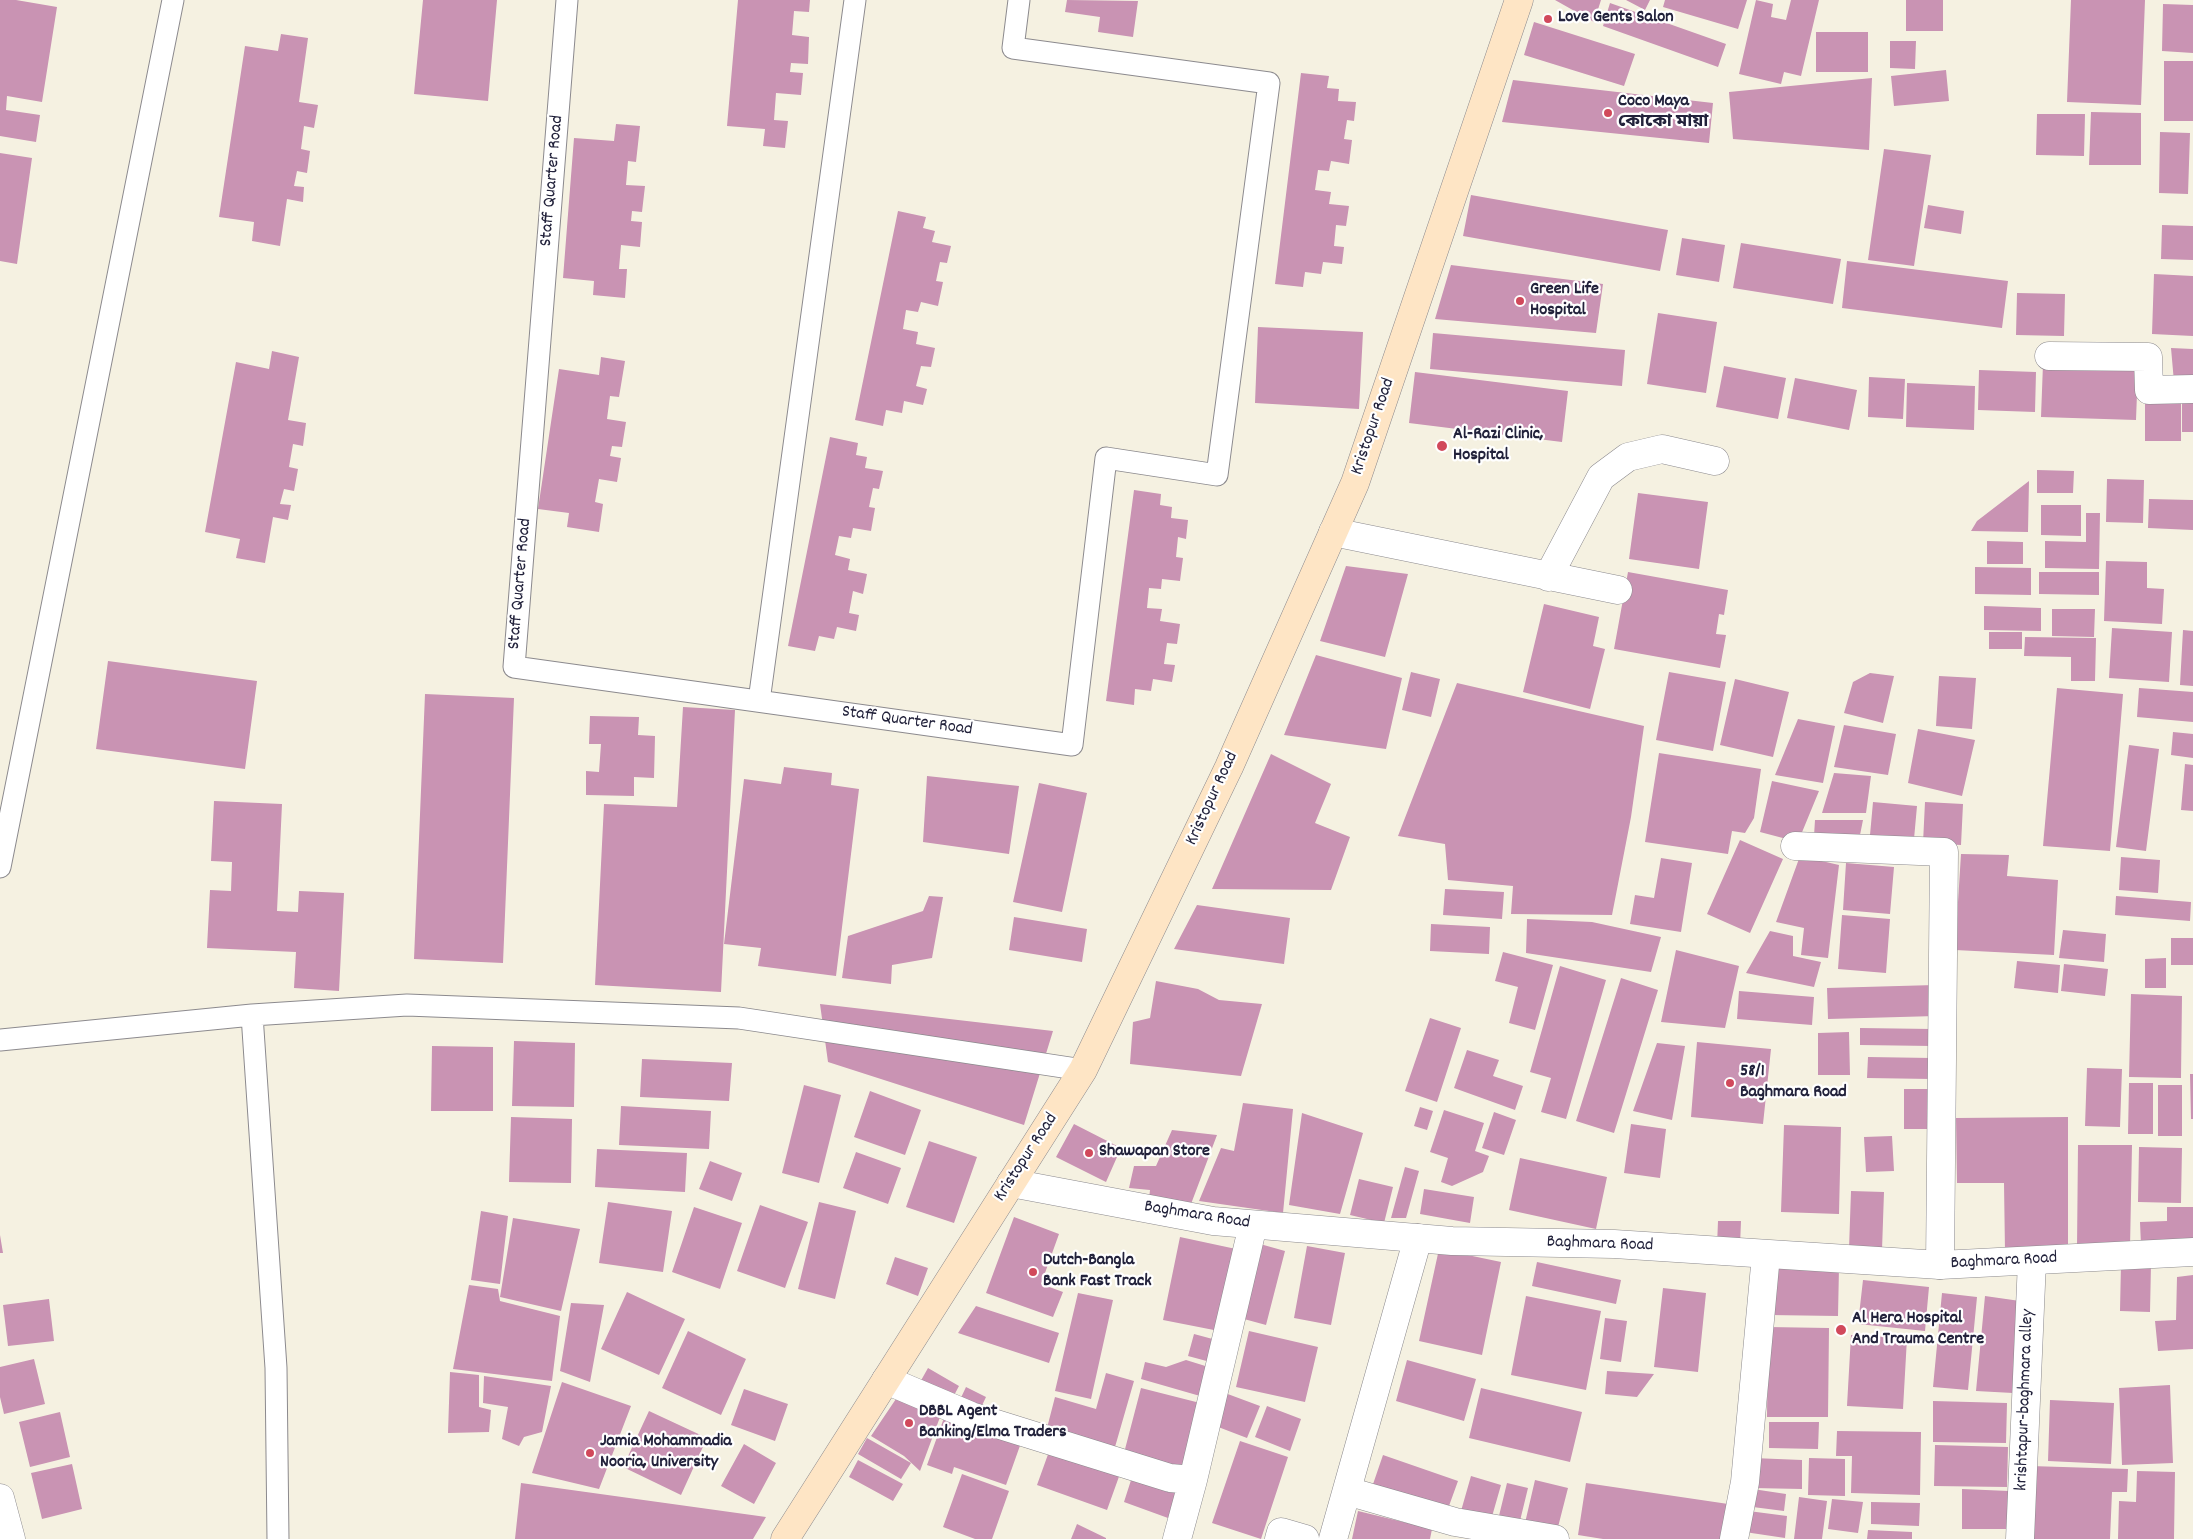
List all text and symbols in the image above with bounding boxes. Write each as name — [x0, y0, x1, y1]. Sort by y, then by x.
place label: Love Gents Salon — [1558, 8, 1674, 30]
marker: Love Gents Salon — [1542, 13, 1554, 25]
place label: Coco Maya কোকো মায়া — [1618, 92, 1708, 134]
marker: Coco Maya কোকো মায়া — [1602, 107, 1614, 119]
street label: Staff Quarter Road — [537, 114, 569, 248]
place label: Green Life Hospital — [1530, 280, 1599, 322]
marker: Green Life Hospital — [1514, 295, 1526, 307]
street label: Kristopur Road — [1347, 376, 1401, 478]
place label: Al-Razi Clinic, Hospital — [1453, 425, 1543, 468]
marker: Al-Razi Clinic, Hospital — [1435, 439, 1449, 453]
street label: Staff Quarter Road — [505, 517, 537, 651]
street label: Staff Quarter Road — [840, 702, 974, 742]
street label: Kristopur Road — [1182, 749, 1244, 849]
place label: 58/1 Baghmara Road — [1740, 1062, 1847, 1104]
marker: 58/1 Baghmara Road — [1724, 1077, 1736, 1089]
street label: Kristopur Road — [990, 1110, 1064, 1206]
place label: Shawapan Store — [1099, 1142, 1210, 1164]
marker: Shawapan Store — [1083, 1147, 1095, 1159]
street label: Baghmara Road — [1143, 1197, 1251, 1235]
street label: Baghmara Road — [1546, 1232, 1654, 1258]
street label: Baghmara Road — [1950, 1248, 2058, 1276]
place label: Dutch-Bangla Bank Fast Track — [1043, 1251, 1152, 1294]
marker: Dutch-Bangla Bank Fast Track — [1027, 1266, 1039, 1278]
place label: Al Hera Hospital And Trauma Centre — [1852, 1309, 1984, 1352]
street label: krishtapur-baghmara alley — [2012, 1309, 2040, 1491]
marker: Al Hera Hospital And Trauma Centre — [1834, 1323, 1848, 1337]
place label: DBBL Agent Banking/Elma Traders — [919, 1402, 1067, 1445]
marker: DBBL Agent Banking/Elma Traders — [903, 1417, 915, 1429]
place label: Jamia Mohammadia Nooria, University — [600, 1432, 732, 1475]
marker: Jamia Mohammadia Nooria, University — [584, 1447, 596, 1459]

